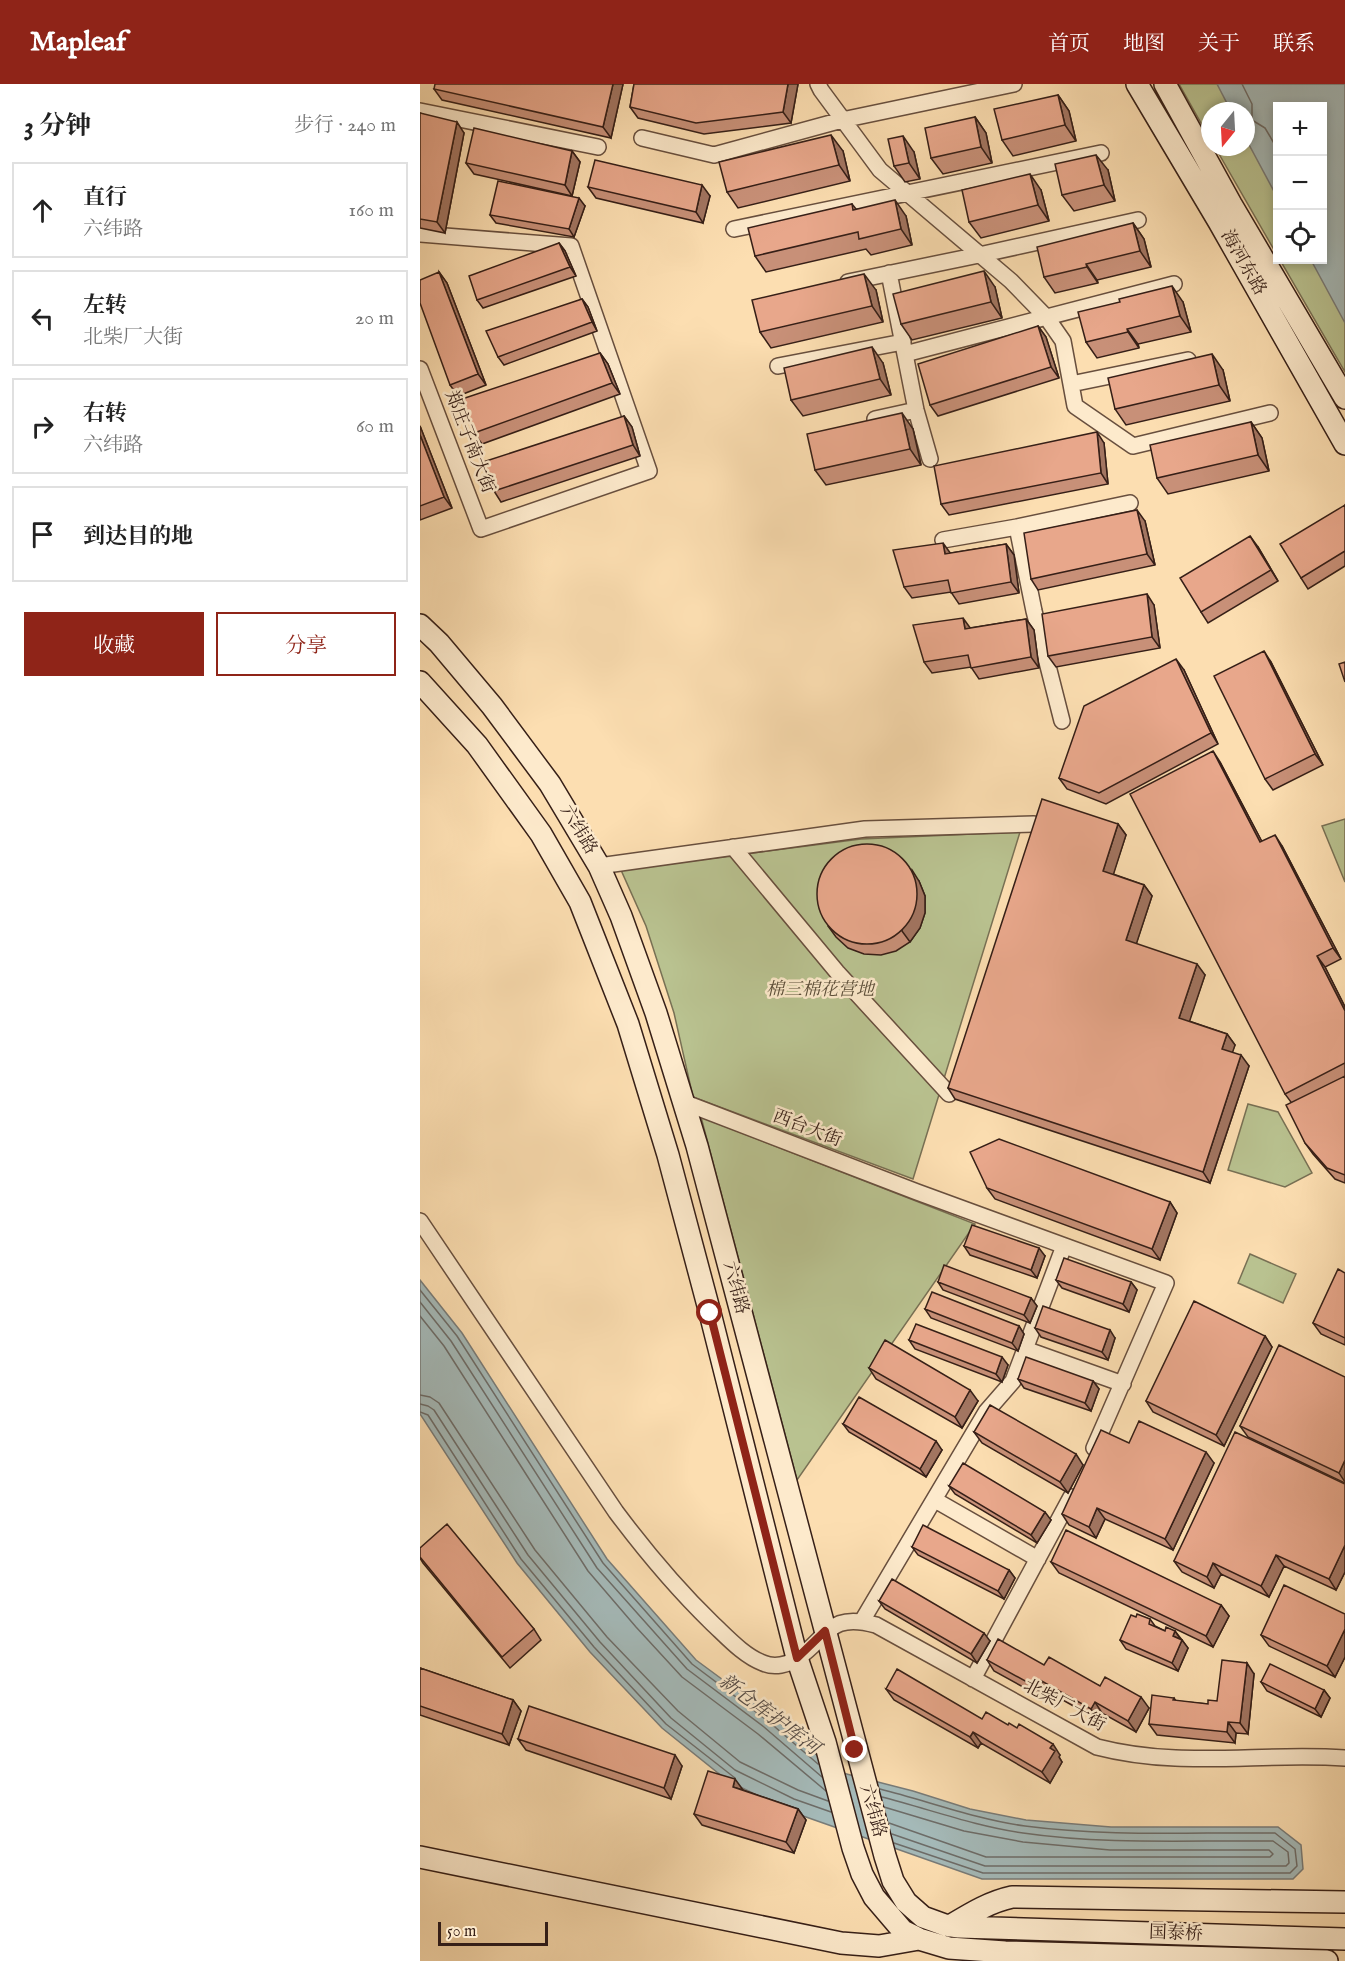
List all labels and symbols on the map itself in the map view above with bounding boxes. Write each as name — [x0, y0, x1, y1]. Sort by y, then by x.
north arrow — [1201, 102, 1255, 156]
street label: 海河东路 — [1215, 226, 1271, 300]
street label: 郑庄子南大街 — [439, 387, 499, 497]
street label: 六纬路 — [554, 801, 602, 859]
park label: 棉三棉花营地 — [766, 979, 876, 1002]
street label: 西台大街 — [769, 1105, 845, 1153]
street label: 六纬路 — [717, 1259, 753, 1317]
route start — [696, 1299, 722, 1325]
water label: 新仓库护库河 — [714, 1669, 827, 1763]
street label: 北柴厂大街 — [1019, 1675, 1109, 1737]
route end — [841, 1736, 867, 1762]
street label: 六纬路 — [854, 1782, 890, 1840]
scale bar — [438, 1919, 548, 1946]
street label: 国泰桥 — [1149, 1922, 1203, 1946]

